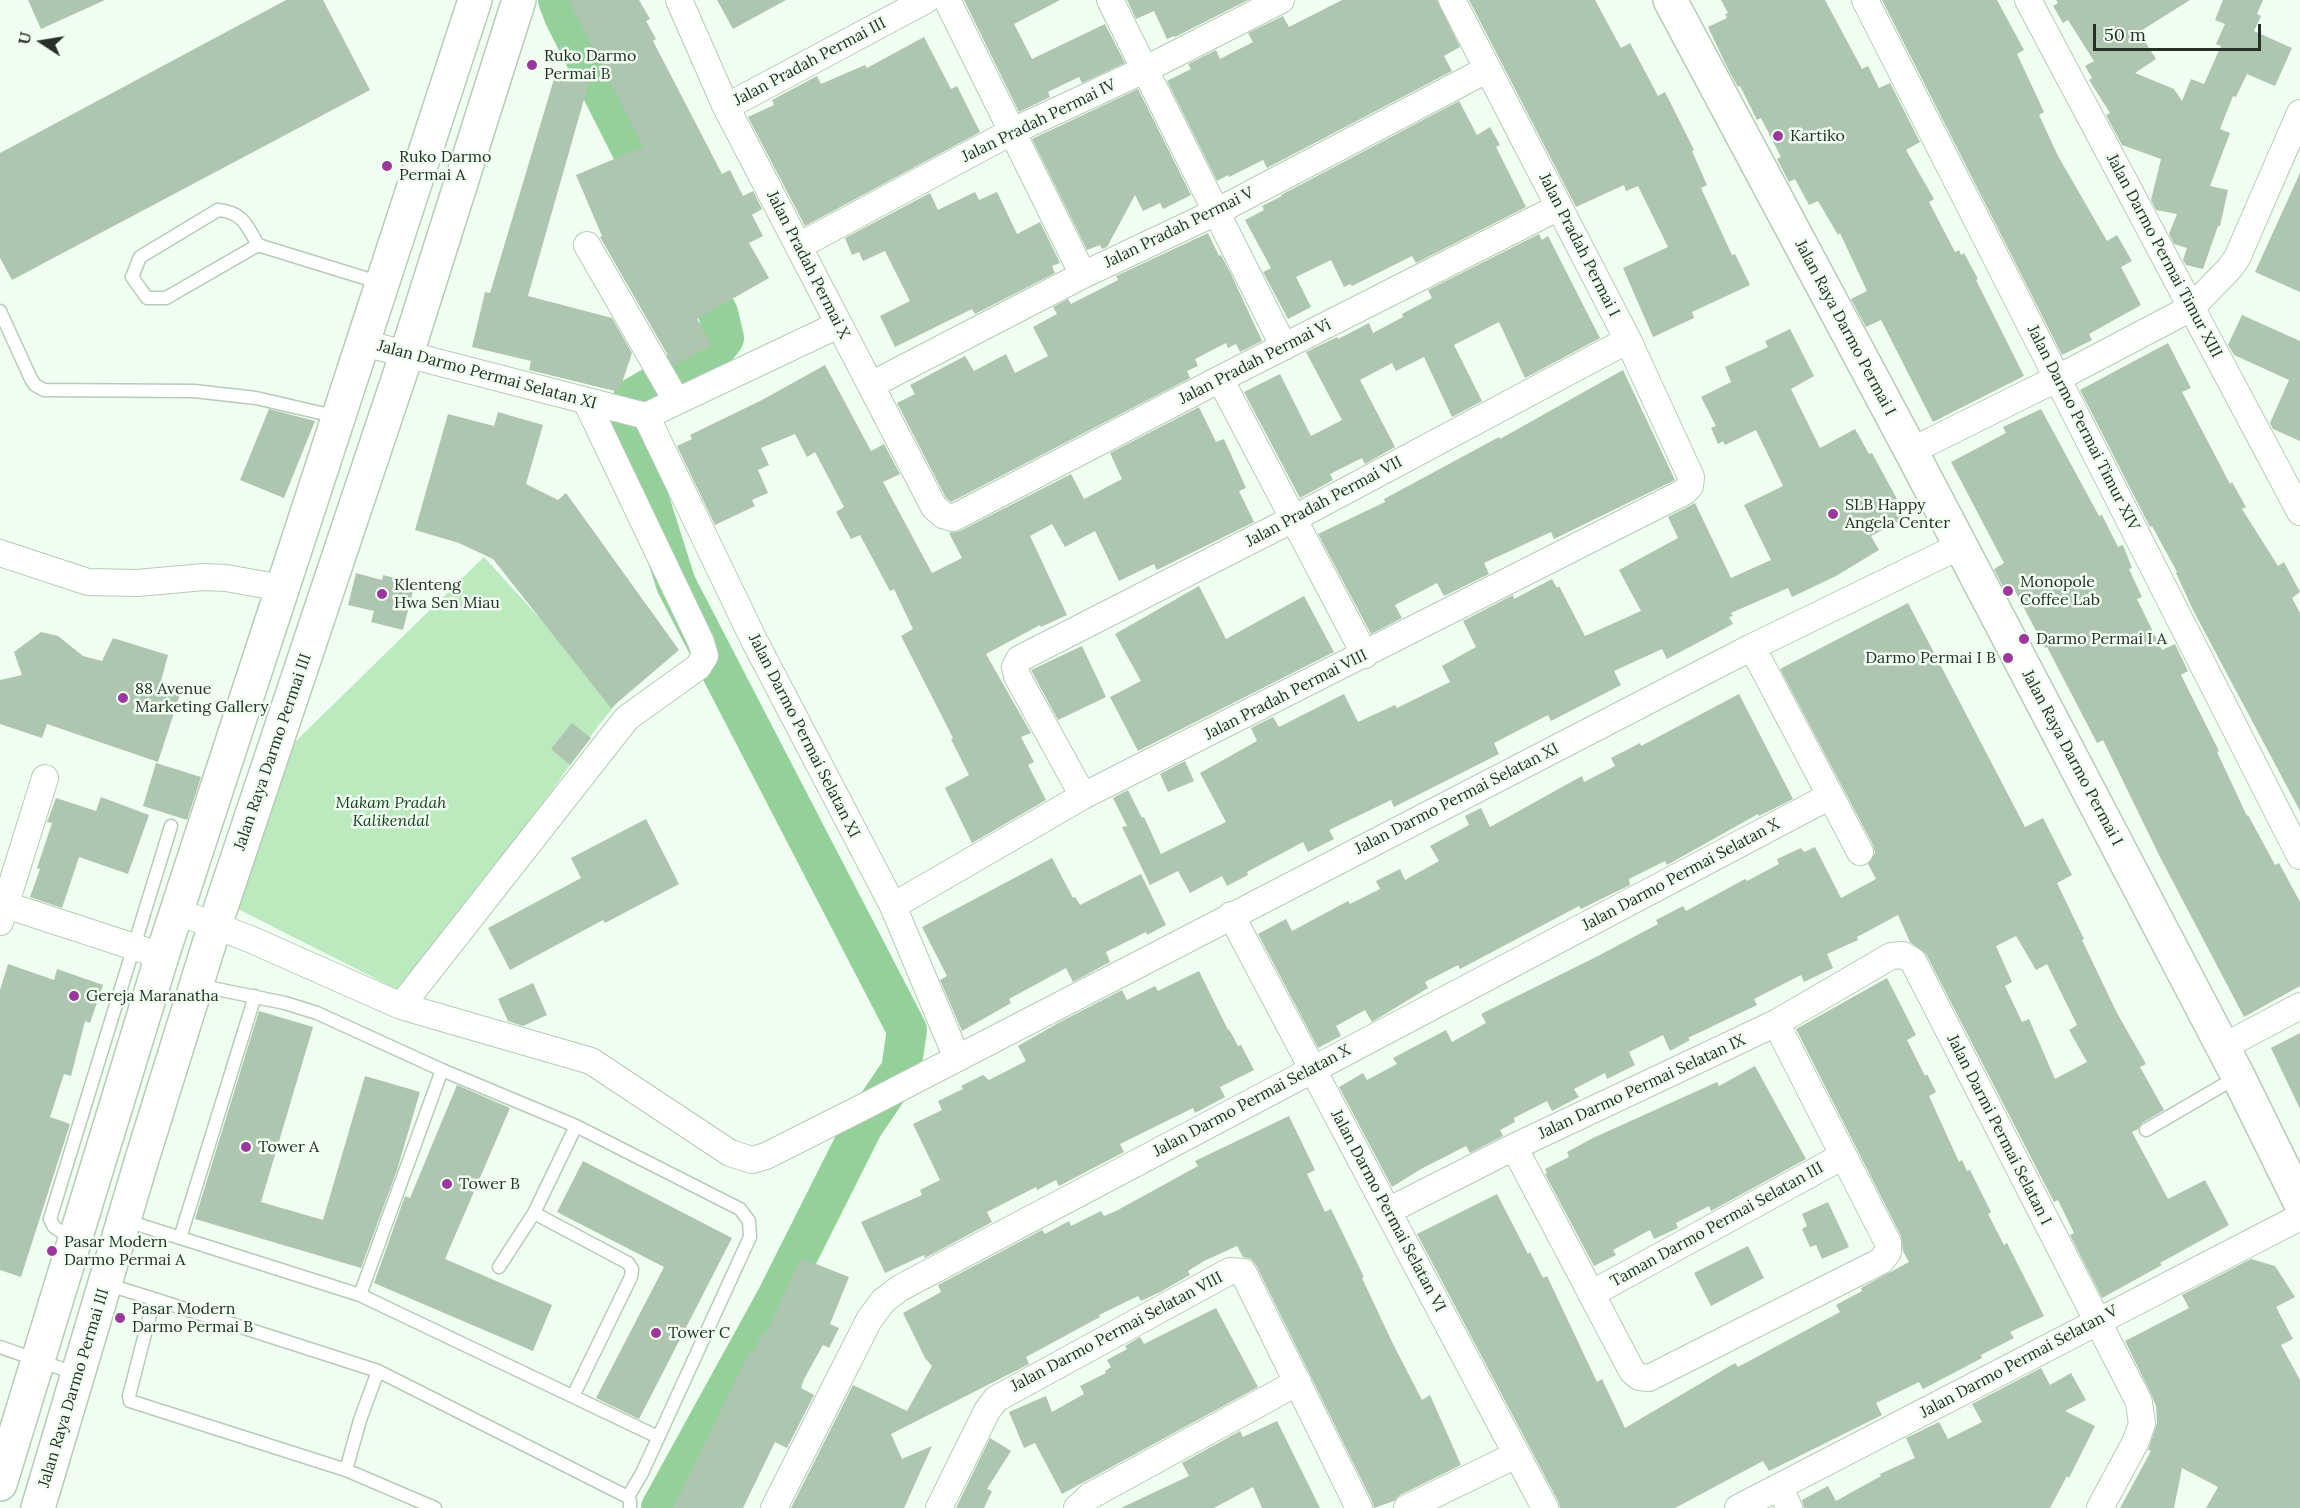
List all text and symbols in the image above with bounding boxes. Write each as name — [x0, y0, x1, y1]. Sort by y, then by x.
north arrow — [12, 12, 72, 72]
scale bar — [2096, 12, 2264, 50]
street label: Jalan Pradah Permai III — [731, 14, 889, 110]
text: 50 m — [2104, 23, 2146, 46]
text: U — [13, 30, 35, 46]
place label: Ruko Darmo Permai B — [544, 46, 636, 84]
marker: Ruko Darmo Permai B — [525, 58, 539, 72]
street label: Jalan Pradah Permai IV — [959, 75, 1119, 167]
place label: Kartiko — [1790, 126, 1845, 146]
marker: Kartiko — [1771, 129, 1785, 143]
place label: Ruko Darmo Permai A — [399, 147, 491, 185]
street label: Jalan Darmo Permai Timur XIII — [2102, 151, 2226, 361]
marker: Ruko Darmo Permai A — [380, 159, 394, 173]
street label: Jalan Pradah Permai I — [1534, 170, 1624, 320]
street label: Jalan Pradah Permai V — [1101, 183, 1257, 273]
street label: Jalan Pradah Permai X — [762, 188, 854, 342]
street label: Jalan Raya Darmo Permai I — [1790, 237, 1900, 419]
street label: Jalan Pradah Permai Vi — [1176, 315, 1334, 409]
street label: Jalan Darmo Permai Timur XIV — [2023, 322, 2143, 534]
street label: Jalan Darmo Permai Selatan XI — [375, 336, 599, 414]
street label: Jalan Pradah Permai VII — [1242, 453, 1406, 551]
place label: SLB Happy Angela Center — [1845, 495, 1950, 533]
marker: SLB Happy Angela Center — [1826, 507, 1840, 521]
place label: Monopole Coffee Lab — [2020, 572, 2100, 610]
place label: Klenteng Hwa Sen Miau — [394, 575, 500, 613]
marker: Monopole Coffee Lab — [2001, 584, 2015, 598]
marker: Klenteng Hwa Sen Miau — [375, 587, 389, 601]
place label: Darmo Permai I A — [2036, 629, 2167, 649]
street label: Jalan Darmo Permai Selatan XI — [744, 631, 864, 841]
marker: Darmo Permai I A — [2017, 632, 2031, 646]
street label: Jalan Pradah Permai VIII — [1202, 646, 1370, 744]
place label: Darmo Permai I B — [1865, 648, 1996, 668]
street label: Jalan Raya Darmo Permai III — [230, 651, 316, 853]
marker: Darmo Permai I B — [2001, 651, 2015, 665]
street label: Jalan Raya Darmo Permai I — [2017, 667, 2127, 849]
place label: 88 Avenue Marketing Gallery — [135, 679, 269, 717]
marker: 88 Avenue Marketing Gallery — [116, 691, 130, 705]
street label: Jalan Darmo Permai Selatan XI — [1352, 739, 1562, 859]
park label: Makam Pradah Kalikendal — [336, 793, 446, 831]
street label: Jalan Darmo Permai Selatan X — [1579, 815, 1783, 935]
place label: Gereja Maranatha — [86, 986, 219, 1006]
marker: Gereja Maranatha — [67, 989, 81, 1003]
street label: Jalan Darmo Permai Selatan IX — [1535, 1031, 1749, 1143]
street label: Jalan Darmi Permai Selatan I — [1943, 1032, 2055, 1228]
street label: Jalan Darmo Permai Selatan X — [1150, 1041, 1354, 1161]
street label: Jalan Darmo Permai Selatan VI — [1326, 1107, 1450, 1315]
place label: Tower A — [258, 1137, 319, 1157]
marker: Tower A — [239, 1140, 253, 1154]
street label: Taman Darmo Permai Selatan III — [1607, 1158, 1827, 1292]
place label: Tower B — [459, 1174, 520, 1194]
marker: Tower B — [440, 1177, 454, 1191]
place label: Pasar Modern Darmo Permai A — [64, 1232, 185, 1270]
marker: Pasar Modern Darmo Permai A — [45, 1244, 59, 1258]
street label: Jalan Darmo Permai Selatan VIII — [1008, 1268, 1226, 1396]
street label: Jalan Raya Darmo Permai III — [35, 1286, 113, 1490]
place label: Pasar Modern Darmo Permai B — [132, 1299, 253, 1337]
street label: Jalan Darmo Permai Selatan V — [1917, 1302, 2121, 1422]
marker: Pasar Modern Darmo Permai B — [113, 1311, 127, 1325]
place label: Tower C — [668, 1323, 730, 1343]
marker: Tower C — [649, 1326, 663, 1340]

